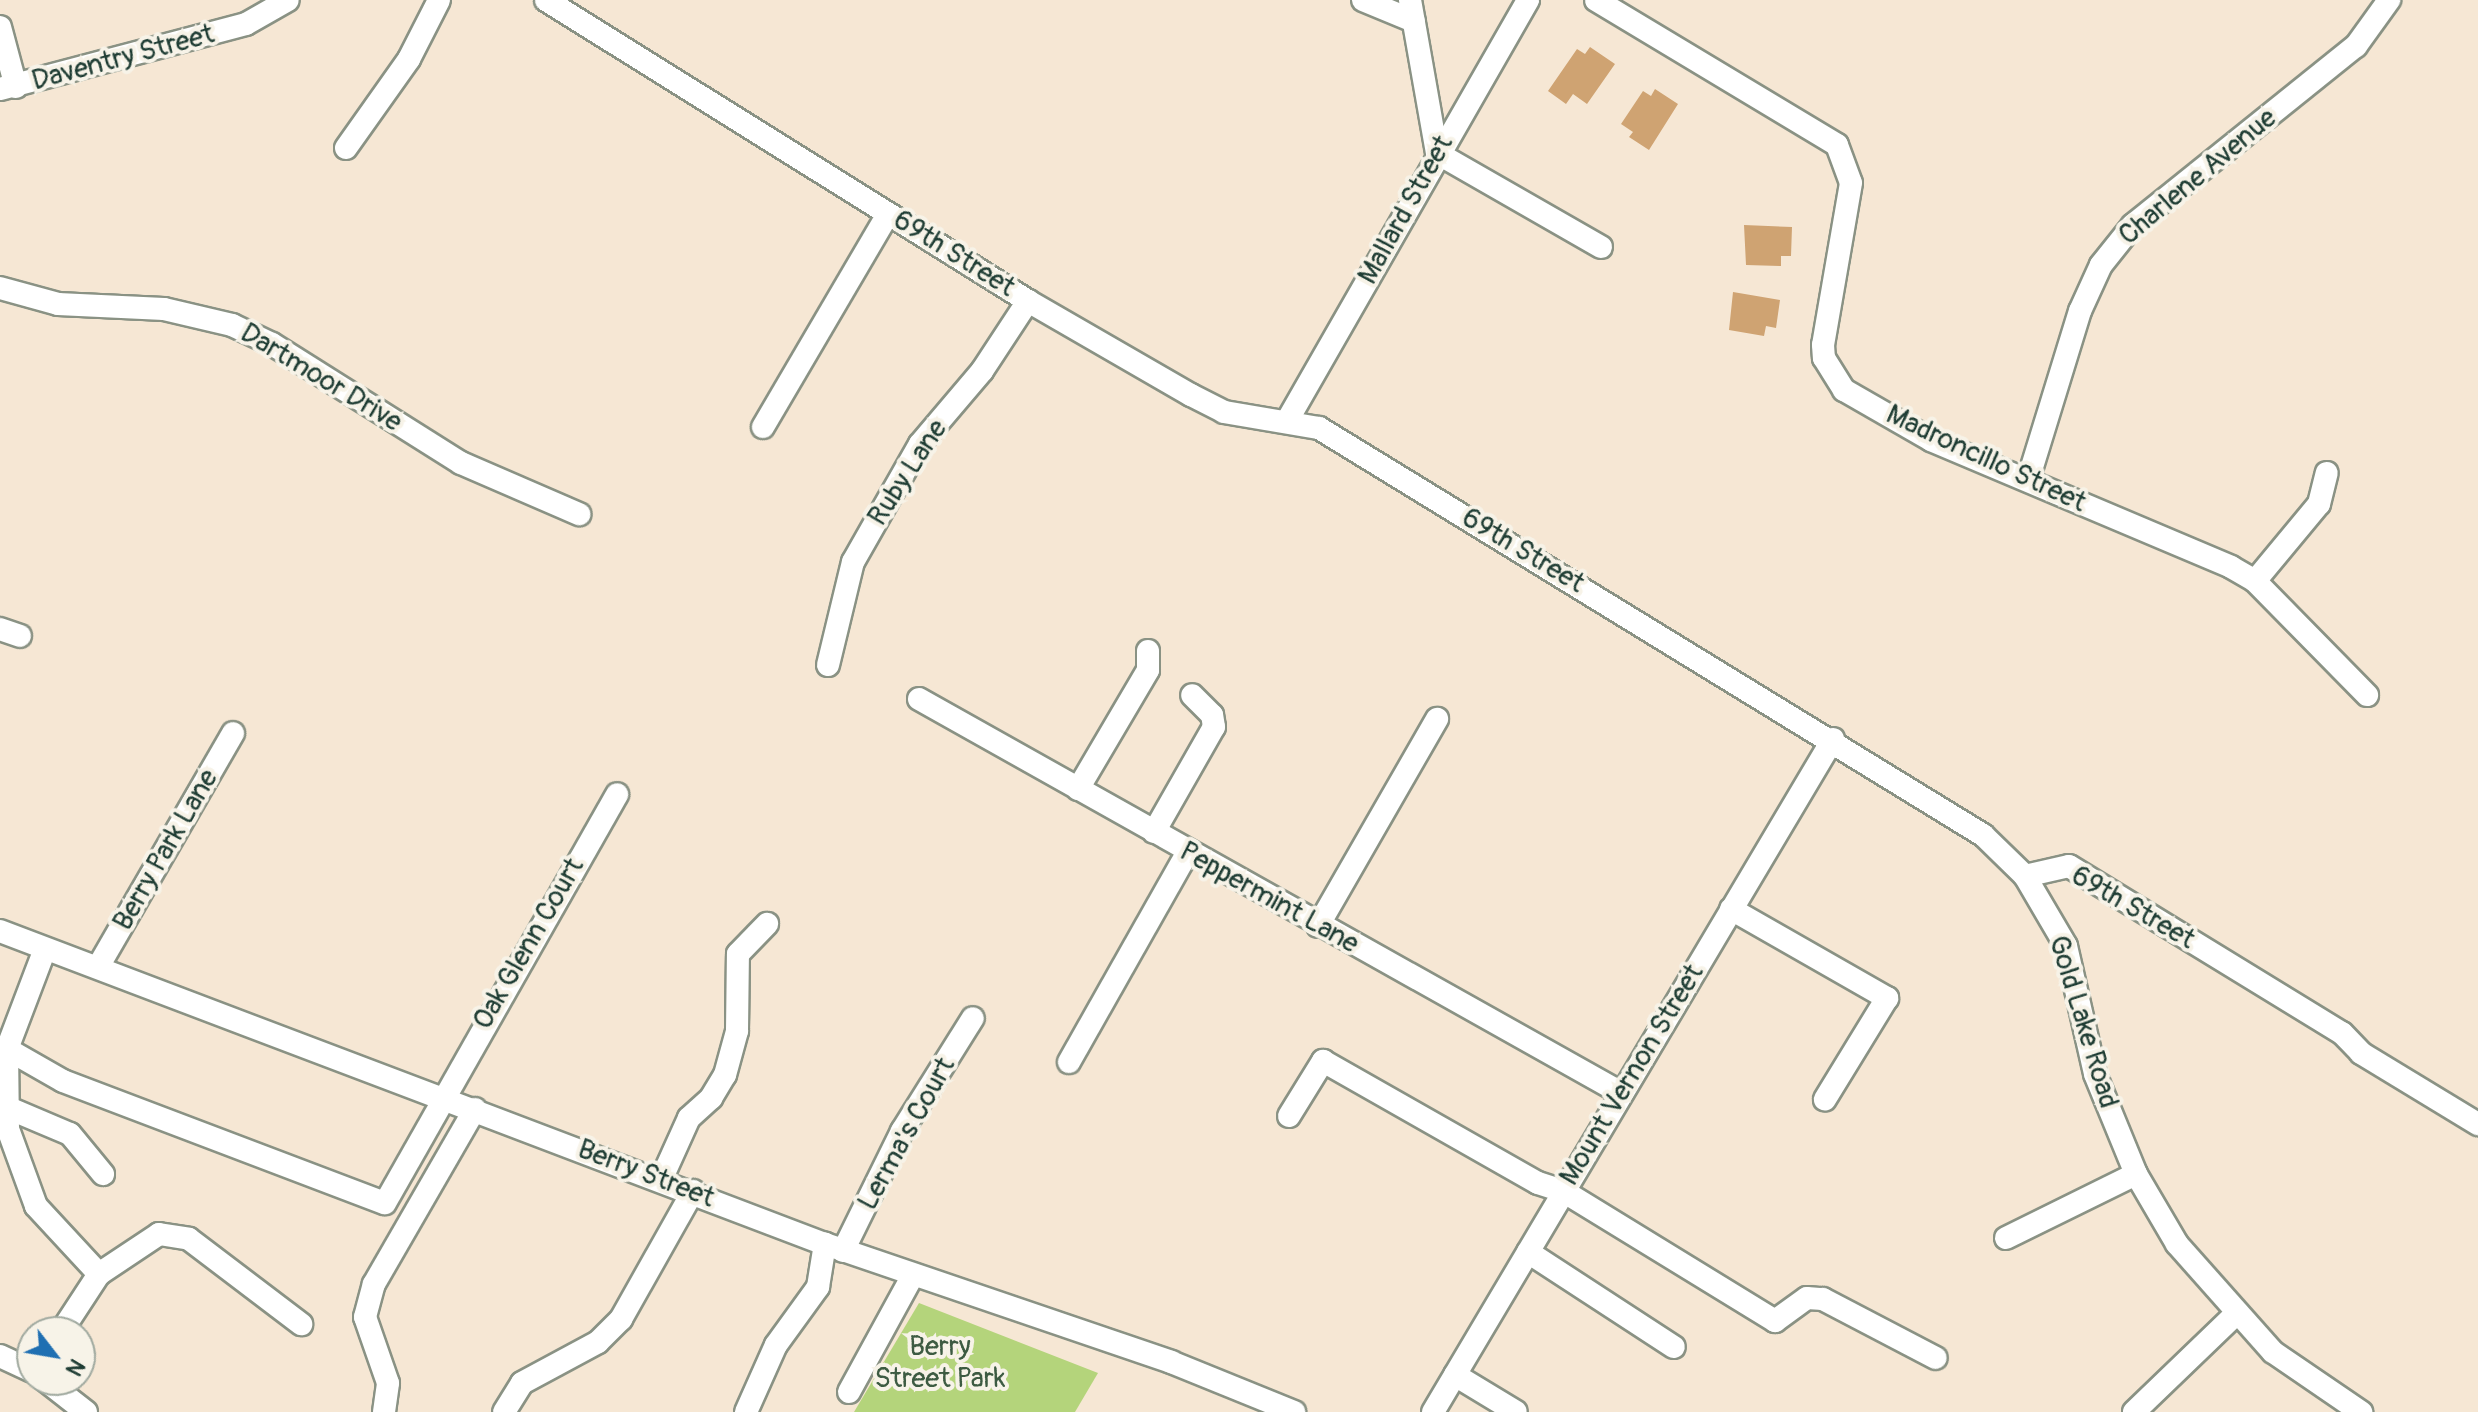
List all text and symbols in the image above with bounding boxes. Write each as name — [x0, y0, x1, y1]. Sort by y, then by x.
street label: Daventry Street — [28, 18, 218, 98]
street label: Charlene Avenue — [2112, 101, 2284, 253]
street label: Mallard Street — [1351, 130, 1461, 290]
street label: 69th Street — [887, 203, 1021, 305]
street label: Dartmoor Drive — [234, 317, 408, 439]
street label: Madroncillo Street — [1881, 398, 2091, 520]
street label: Ruby Lane — [861, 414, 955, 532]
street label: 69th Street — [1456, 501, 1590, 601]
street label: Berry Park Lane — [106, 763, 226, 937]
street label: Peppermint Lane — [1174, 835, 1364, 961]
street label: Oak Glenn Court — [466, 852, 592, 1036]
street label: 69th Street — [2065, 859, 2201, 957]
street label: Gold Lake Road — [2041, 932, 2125, 1112]
street label: Mount Vernon Street — [1553, 958, 1711, 1192]
street label: Lerma's Court — [851, 1052, 963, 1216]
street label: Berry Street — [573, 1133, 719, 1215]
north arrow — [16, 1316, 96, 1396]
park label: Berry Street Park — [874, 1330, 1006, 1396]
text: N — [59, 1354, 91, 1381]

